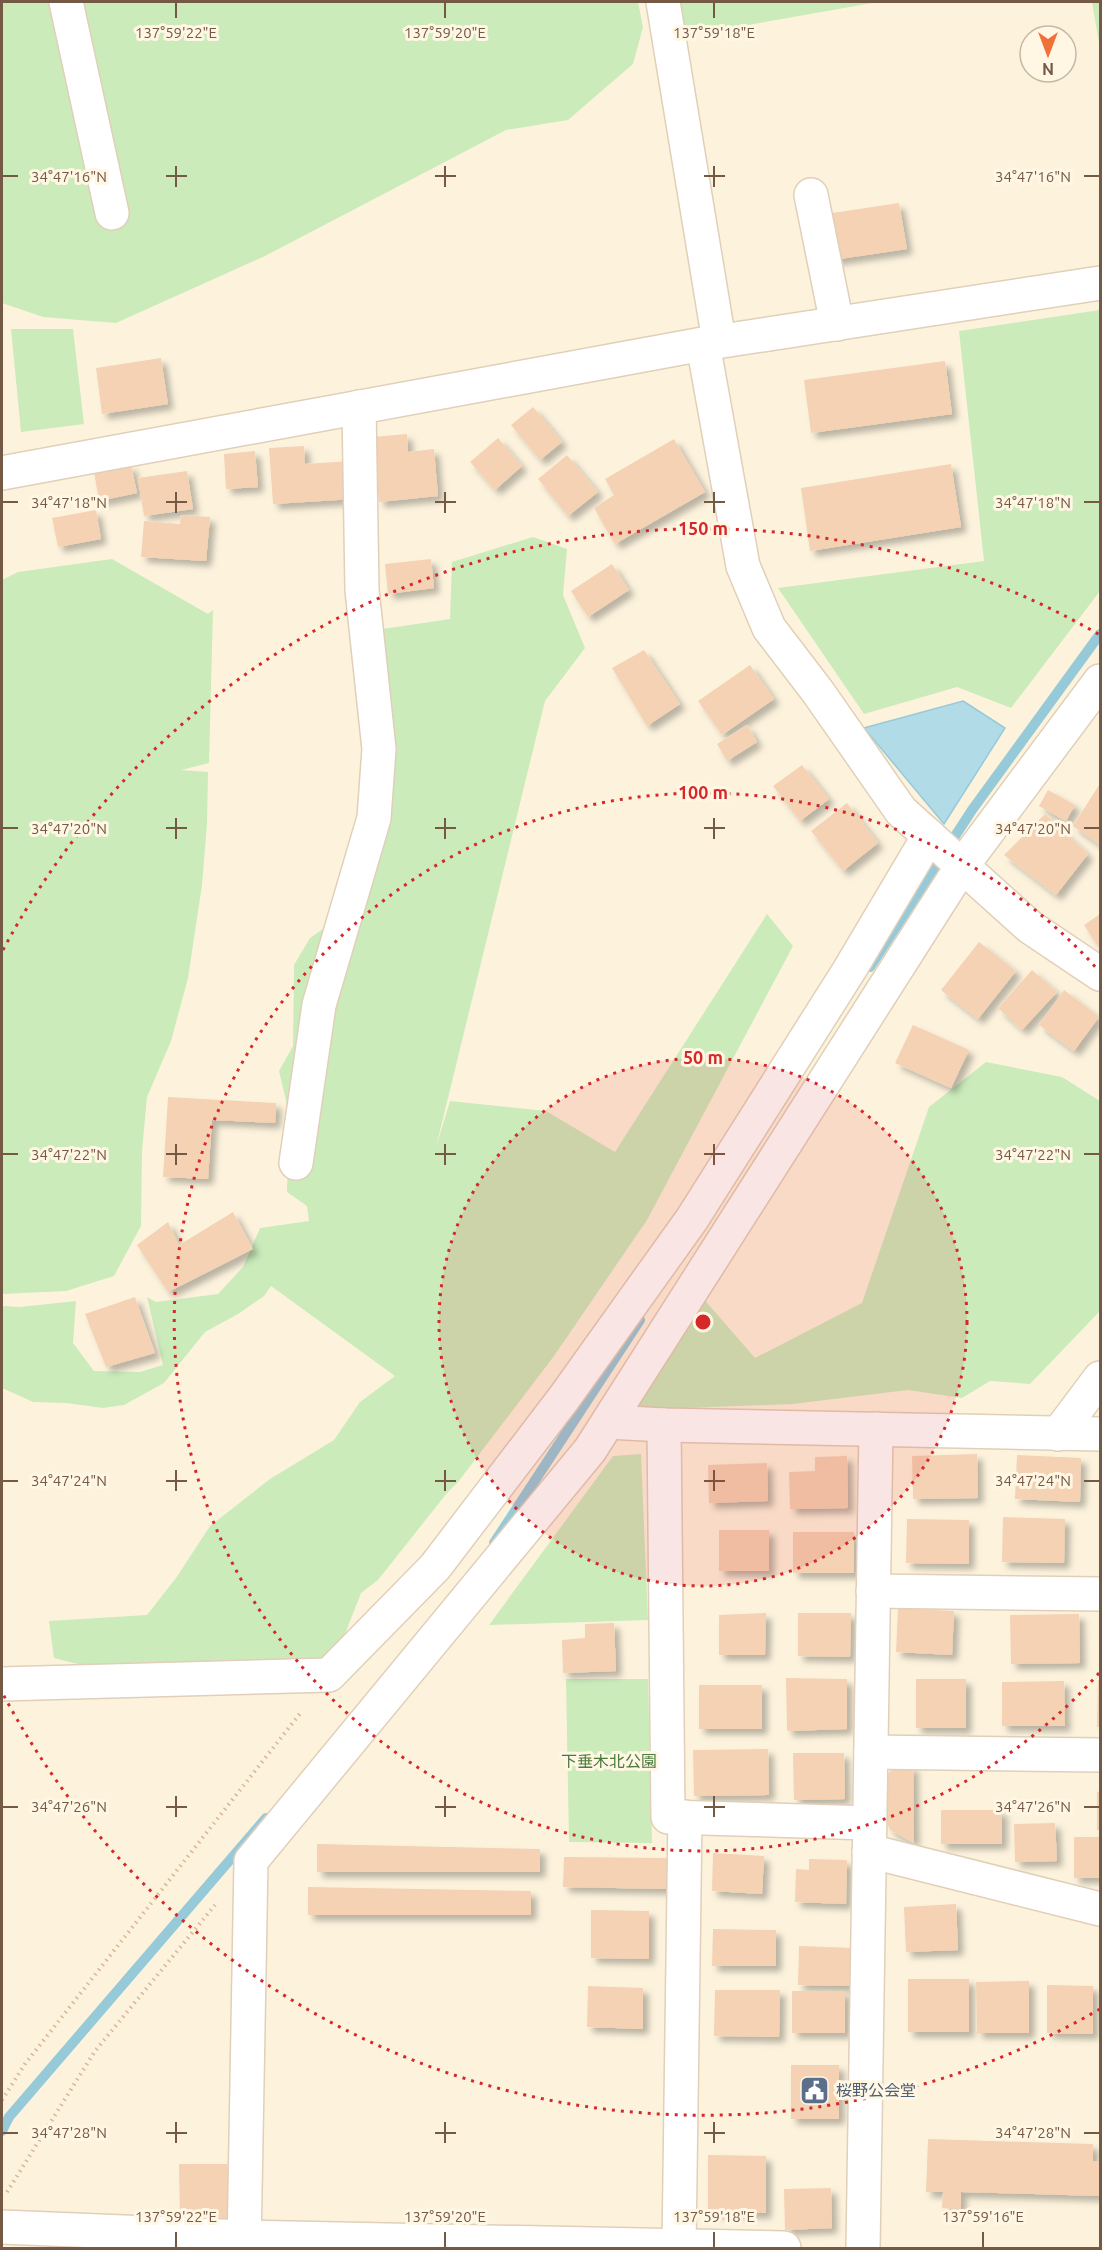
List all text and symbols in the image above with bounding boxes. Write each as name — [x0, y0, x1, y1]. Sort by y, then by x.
text: 137°59'22"E — [135, 24, 217, 41]
text: 137°59'20"E — [404, 24, 486, 41]
text: 137°59'18"E — [673, 24, 755, 41]
north arrow — [1018, 24, 1078, 84]
text: N — [1042, 60, 1054, 78]
text: 34°47'16"N — [31, 168, 107, 185]
text: 34°47'16"N — [995, 168, 1071, 185]
text: 34°47'18"N — [31, 494, 107, 511]
text: 34°47'18"N — [995, 494, 1071, 511]
text: 150 m — [678, 518, 728, 538]
text: 100 m — [678, 782, 728, 802]
text: 34°47'20"N — [31, 820, 107, 837]
text: 34°47'20"N — [995, 820, 1071, 837]
text: 50 m — [683, 1047, 723, 1067]
text: 34°47'22"N — [31, 1146, 107, 1163]
text: 34°47'22"N — [995, 1146, 1071, 1163]
centre of rings — [693, 1312, 713, 1332]
text: 34°47'24"N — [31, 1472, 107, 1489]
text: 34°47'24"N — [995, 1472, 1071, 1489]
park label: 下垂木北公園 — [561, 1752, 657, 1770]
text: 34°47'26"N — [31, 1798, 107, 1815]
text: 34°47'26"N — [995, 1798, 1071, 1815]
public building icon: 桜野公会堂 — [799, 2074, 831, 2106]
place label: 桜野公会堂 — [836, 2081, 916, 2099]
text: 34°47'28"N — [31, 2124, 107, 2141]
text: 34°47'28"N — [995, 2124, 1071, 2141]
text: 137°59'22"E — [135, 2208, 217, 2225]
text: 137°59'20"E — [404, 2208, 486, 2225]
text: 137°59'18"E — [673, 2208, 755, 2225]
text: 137°59'16"E — [942, 2208, 1024, 2225]

